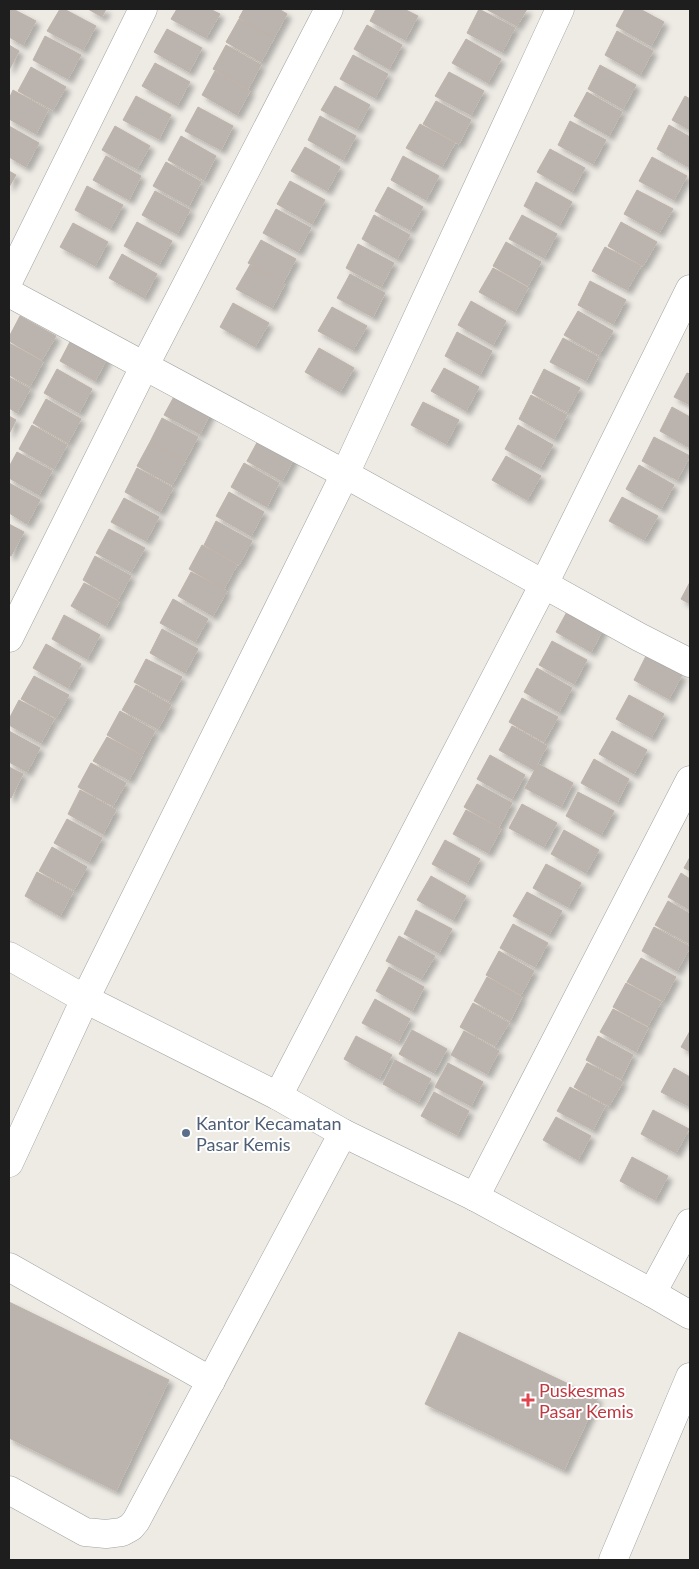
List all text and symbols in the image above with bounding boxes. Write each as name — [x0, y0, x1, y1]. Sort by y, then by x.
place label: Kantor Kecamatan Pasar Kemis — [196, 1112, 342, 1155]
marker: Kantor Kecamatan Pasar Kemis — [180, 1127, 192, 1139]
place label: Puskesmas Pasar Kemis — [539, 1379, 634, 1422]
marker: Puskesmas Pasar Kemis — [521, 1393, 535, 1407]

